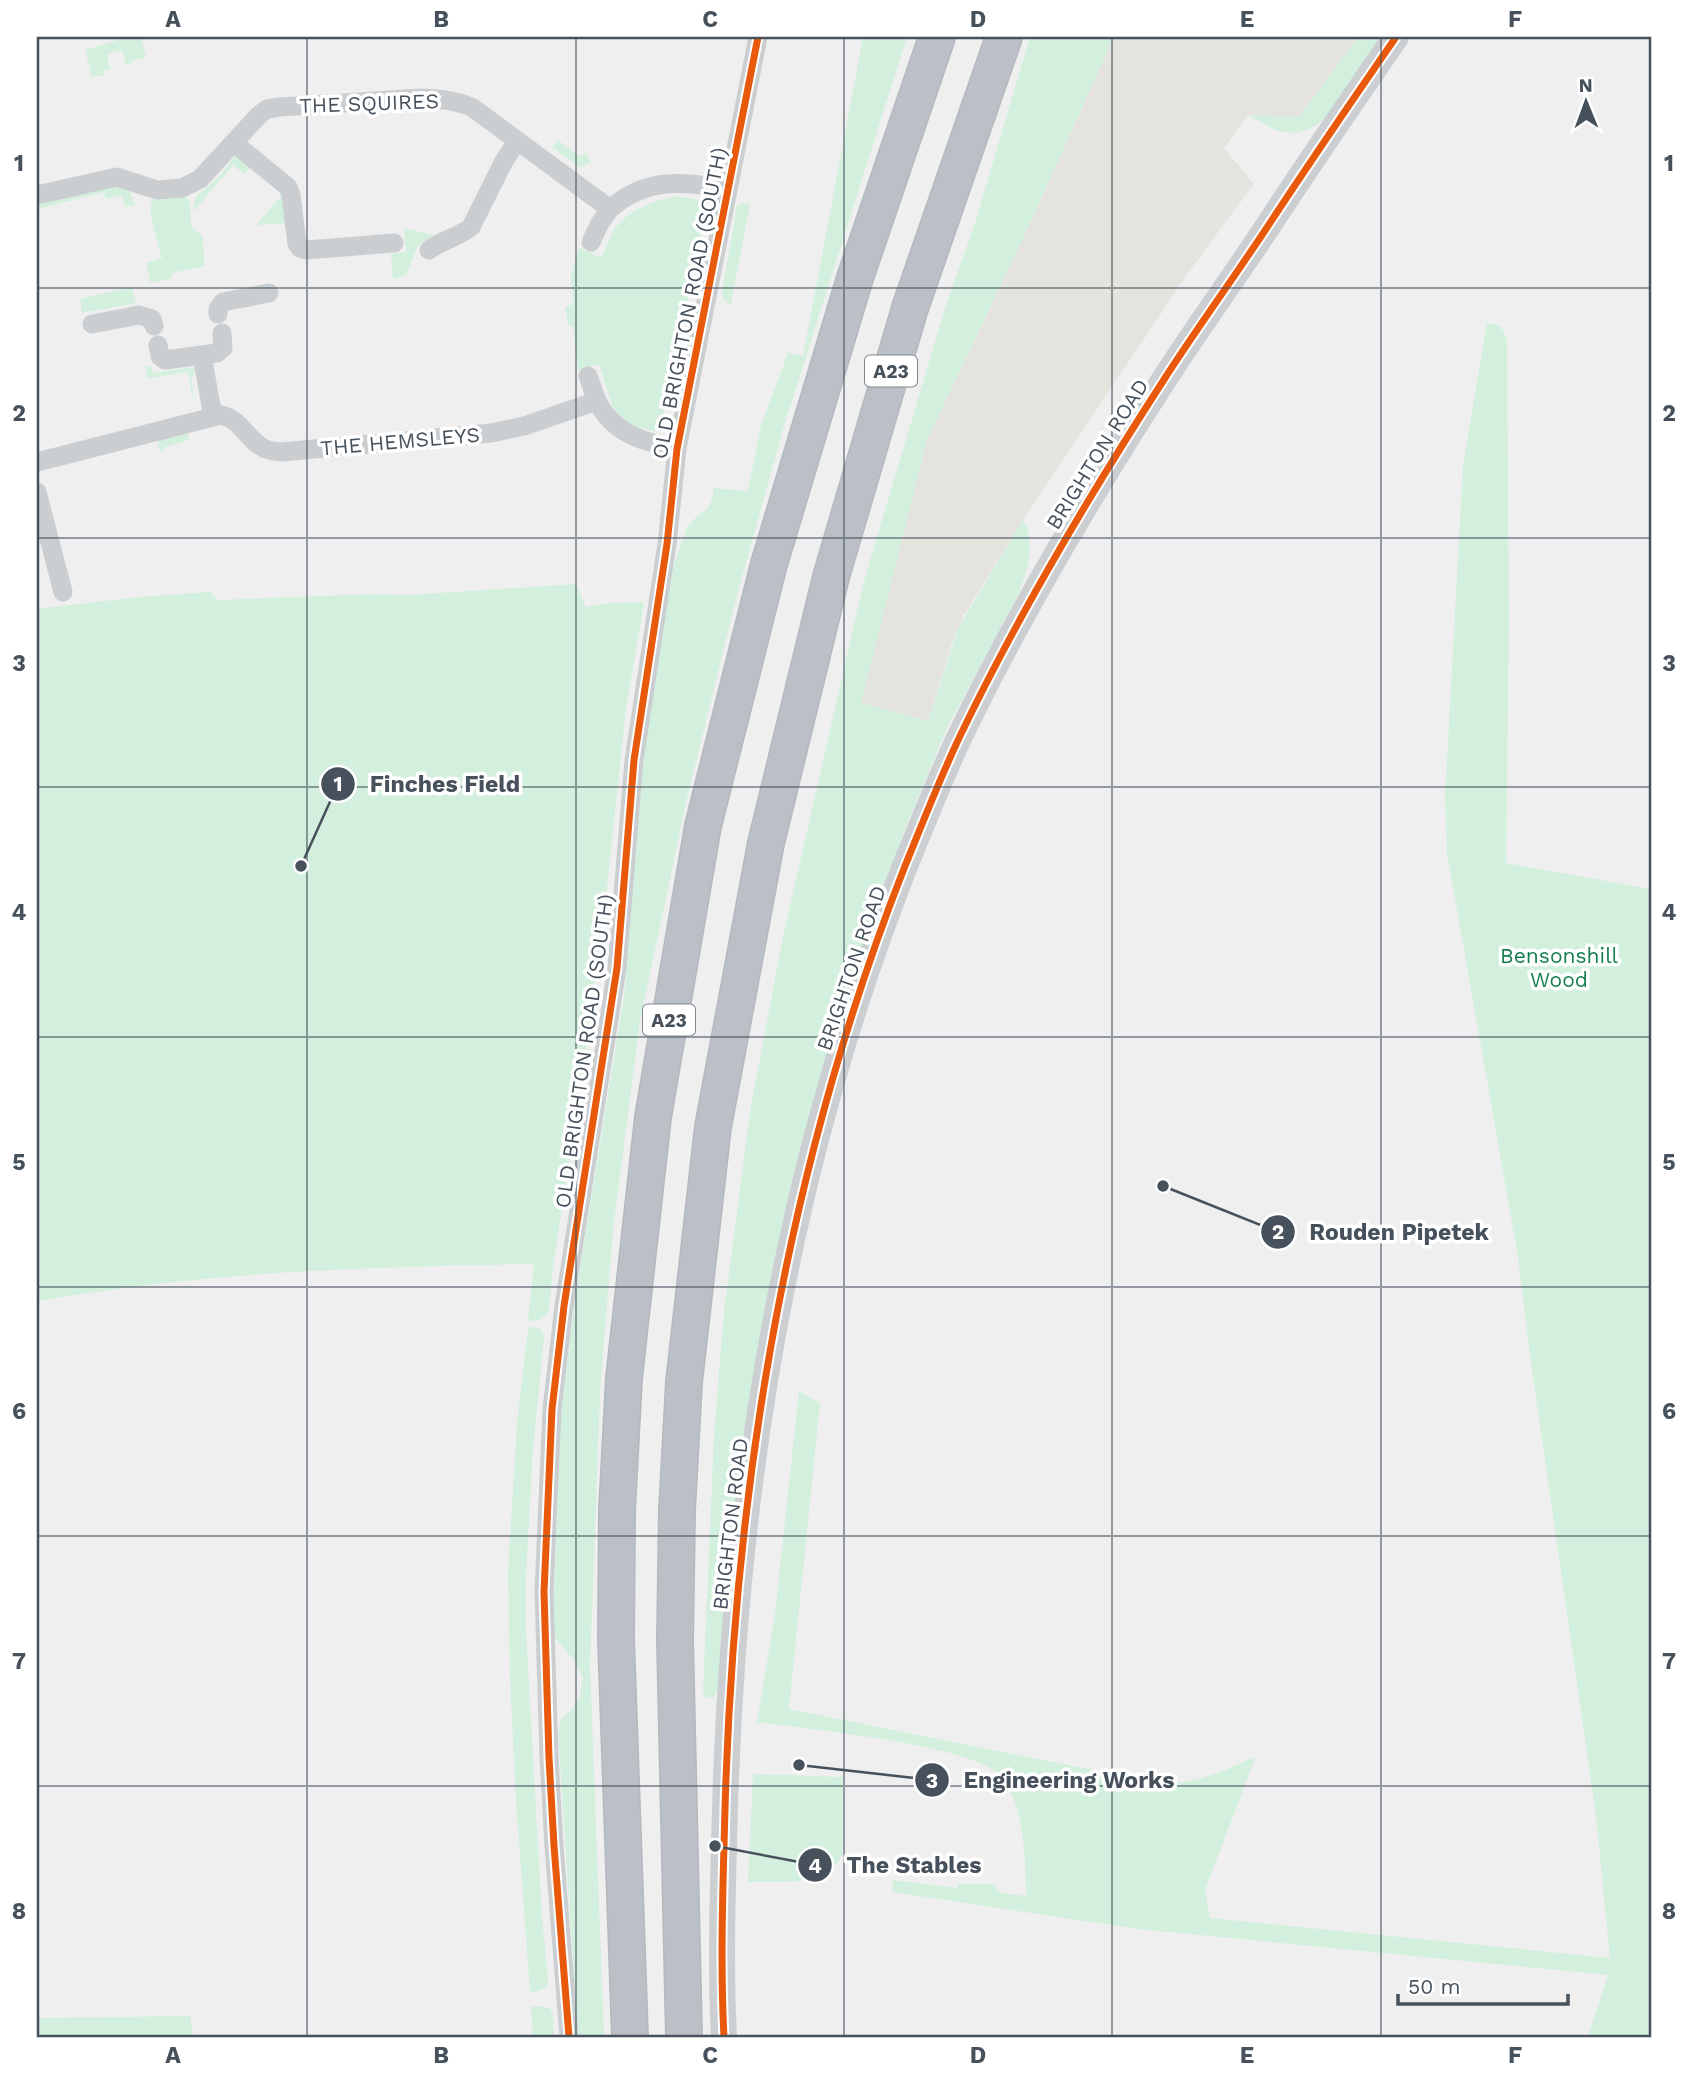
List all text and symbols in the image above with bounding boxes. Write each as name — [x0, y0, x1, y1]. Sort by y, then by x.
text: A — [165, 6, 181, 33]
text: B — [433, 6, 449, 33]
text: C — [702, 6, 718, 33]
text: D — [970, 6, 986, 33]
text: E — [1240, 6, 1254, 33]
text: F — [1508, 6, 1522, 33]
north arrow — [1552, 66, 1622, 136]
text: N — [1578, 74, 1593, 97]
street label: THE SQUIRES — [299, 88, 439, 118]
street label: OLD BRIGHTON ROAD (SOUTH) — [647, 145, 731, 461]
text: 1 — [14, 150, 24, 177]
text: 1 — [1664, 150, 1674, 177]
road number: A23 — [865, 356, 917, 386]
street label: BRIGHTON ROAD — [1041, 374, 1153, 534]
text: 2 — [12, 400, 26, 427]
text: 2 — [1662, 400, 1676, 427]
street label: THE HEMSLEYS — [319, 422, 481, 460]
text: 3 — [12, 650, 26, 677]
text: 3 — [1662, 650, 1676, 677]
callout: Finches Field — [321, 762, 534, 806]
text: 1 — [333, 771, 343, 796]
text: Finches Field — [370, 771, 520, 798]
street label: BRIGHTON ROAD — [811, 882, 891, 1054]
street label: OLD BRIGHTON ROAD (SOUTH) — [550, 892, 618, 1210]
text: 4 — [12, 899, 27, 926]
text: 4 — [1662, 899, 1677, 926]
park label: Bensonshill Wood — [1500, 943, 1619, 992]
road number: A23 — [643, 1004, 695, 1036]
text: 5 — [12, 1149, 26, 1176]
text: 5 — [1662, 1149, 1676, 1176]
callout: Rouden Pipetek — [1261, 1210, 1503, 1254]
text: 2 — [1272, 1219, 1284, 1244]
text: Rouden Pipetek — [1309, 1219, 1489, 1246]
text: 6 — [12, 1398, 26, 1425]
text: 6 — [1662, 1398, 1676, 1425]
street label: BRIGHTON ROAD — [707, 1437, 753, 1611]
text: 7 — [12, 1648, 26, 1675]
text: 7 — [1662, 1648, 1676, 1675]
callout: Engineering Works — [915, 1758, 1189, 1802]
text: Engineering Works — [964, 1767, 1174, 1794]
text: 3 — [926, 1768, 938, 1793]
callout: The Stables — [797, 1843, 995, 1887]
text: The Stables — [847, 1852, 981, 1879]
text: 4 — [808, 1853, 822, 1878]
text: 8 — [12, 1898, 26, 1925]
text: 8 — [1662, 1898, 1676, 1925]
scale bar — [1398, 1962, 1567, 2006]
text: 50 m — [1408, 1974, 1460, 1999]
text: A — [165, 2042, 181, 2069]
text: B — [433, 2042, 449, 2069]
text: C — [702, 2042, 718, 2069]
text: D — [970, 2042, 986, 2069]
text: E — [1240, 2042, 1254, 2069]
text: F — [1508, 2042, 1522, 2069]

